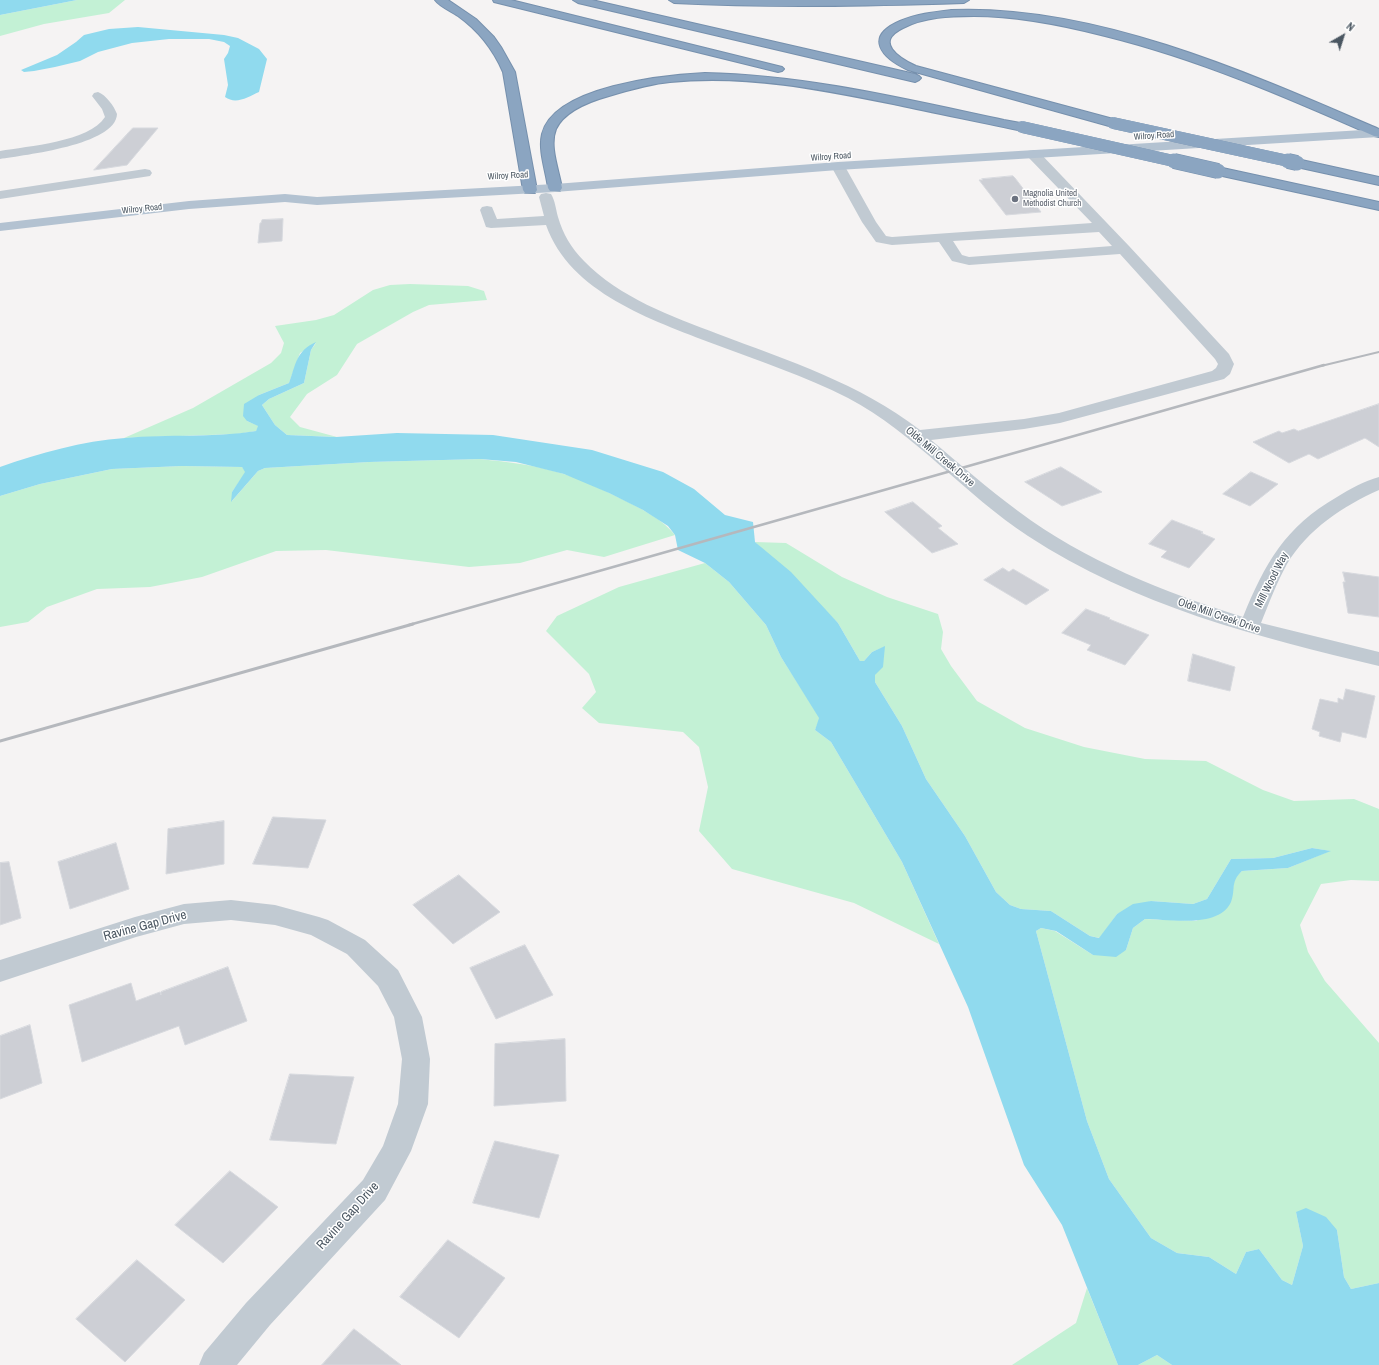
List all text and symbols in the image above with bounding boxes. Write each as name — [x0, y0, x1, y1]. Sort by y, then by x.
north arrow — [1323, 16, 1363, 56]
text: N — [1344, 19, 1357, 34]
street label: Wilroy Road — [1133, 129, 1175, 143]
street label: Wilroy Road — [810, 150, 852, 164]
street label: Wilroy Road — [487, 170, 529, 182]
place label: Magnolia United Methodist Church — [1023, 189, 1081, 210]
marker: Magnolia United Methodist Church — [1010, 194, 1020, 204]
street label: Wilroy Road — [121, 202, 163, 216]
street label: Olde Mill Creek Drive — [903, 424, 977, 490]
street label: Mill Wood Way — [1252, 550, 1292, 610]
street label: Olde Mill Creek Drive — [1176, 596, 1262, 636]
street label: Ravine Gap Drive — [102, 907, 188, 945]
street label: Ravine Gap Drive — [314, 1179, 382, 1253]

